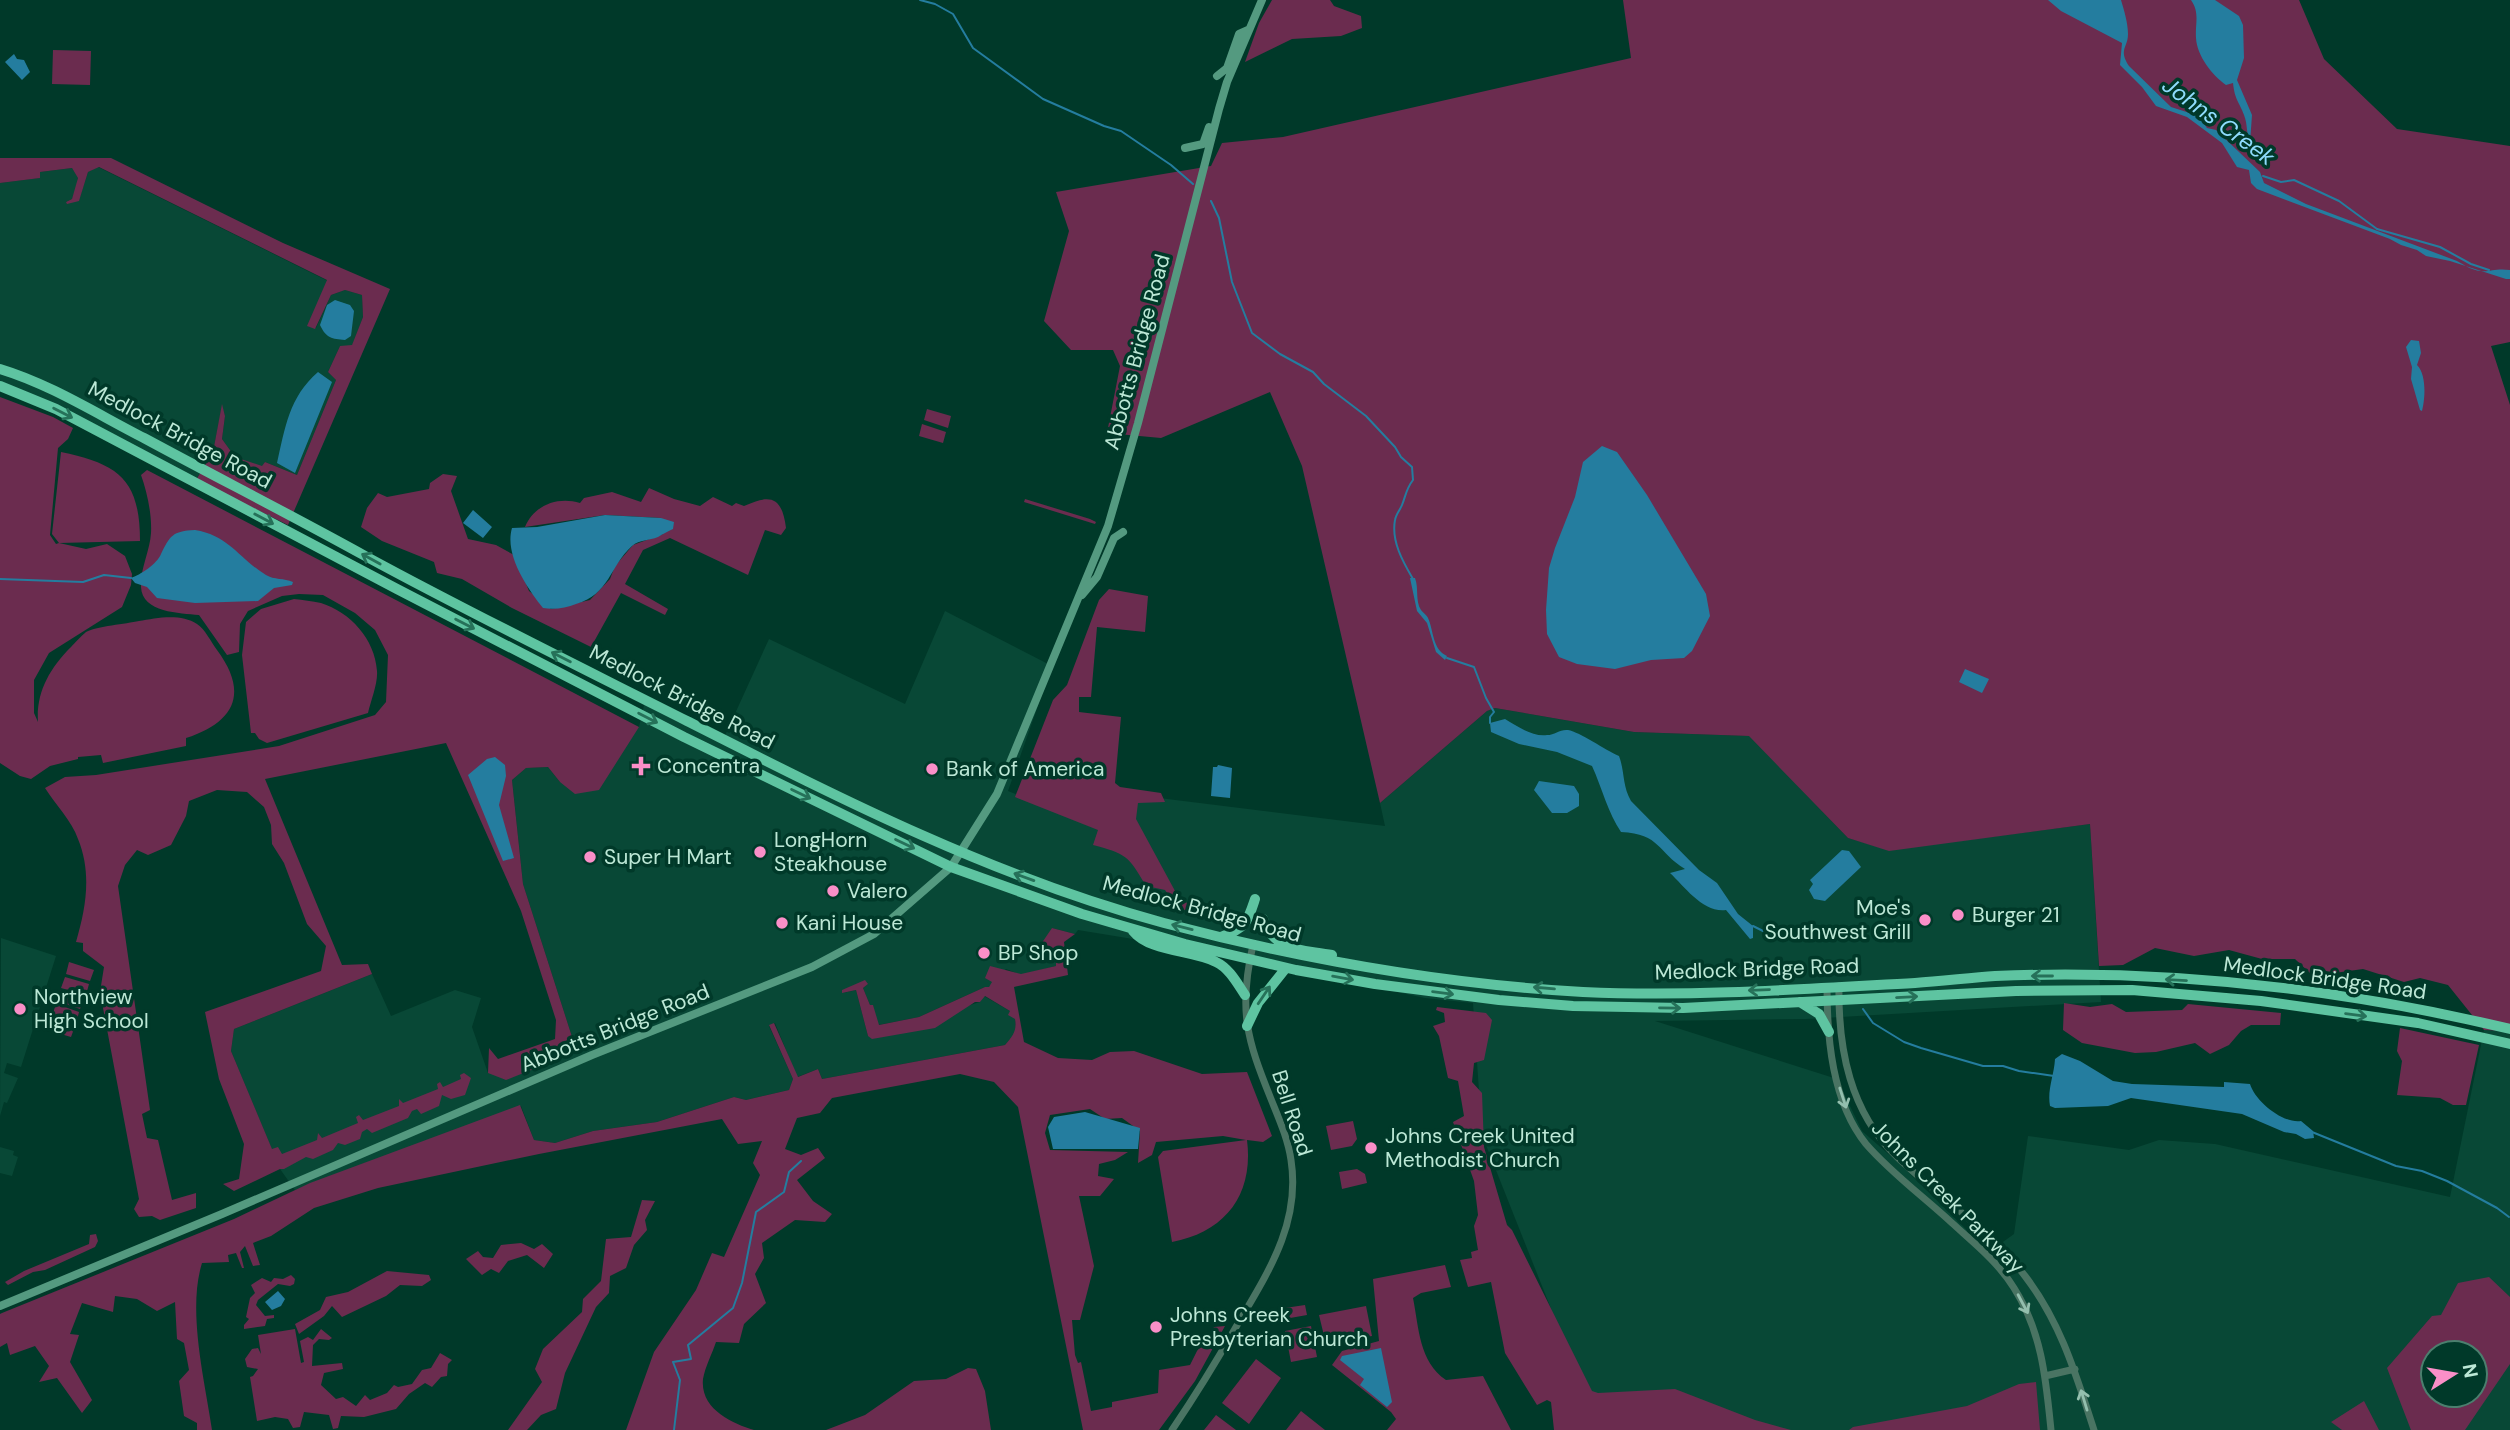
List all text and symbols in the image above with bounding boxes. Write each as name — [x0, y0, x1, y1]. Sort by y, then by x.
water label: Johns Creek — [2157, 70, 2281, 172]
street label: Abbotts Bridge Road — [1097, 251, 1177, 453]
street label: Medlock Bridge Road — [83, 375, 277, 495]
one-way arrow — [52, 406, 73, 420]
one-way arrow — [253, 512, 274, 526]
one-way arrow — [361, 552, 382, 565]
one-way arrow — [455, 618, 475, 632]
street label: Medlock Bridge Road — [585, 638, 779, 756]
one-way arrow — [551, 650, 572, 664]
one-way arrow — [638, 712, 658, 726]
place label: Concentra — [657, 752, 760, 780]
place label: Bank of America — [946, 755, 1104, 783]
marker: Concentra — [631, 756, 651, 776]
marker: Bank of America — [924, 761, 940, 777]
one-way arrow — [790, 787, 811, 801]
place label: LongHorn Steakhouse — [774, 826, 887, 878]
one-way arrow — [894, 838, 915, 852]
place label: Super H Mart — [604, 843, 732, 871]
marker: LongHorn Steakhouse — [752, 844, 768, 860]
marker: Super H Mart — [582, 849, 598, 865]
street label: Medlock Bridge Road — [1100, 869, 1304, 949]
one-way arrow — [1013, 870, 1035, 882]
place label: Valero — [847, 877, 908, 905]
marker: Valero — [825, 883, 841, 899]
place label: Moe's Southwest Grill — [1764, 894, 1911, 946]
place label: Burger 21 — [1972, 901, 2059, 929]
marker: Burger 21 — [1950, 907, 1966, 923]
place label: Kani House — [796, 909, 903, 937]
marker: Moe's Southwest Grill — [1917, 912, 1933, 928]
marker: Kani House — [774, 915, 790, 931]
one-way arrow — [1171, 920, 1193, 933]
place label: BP Shop — [998, 939, 1078, 967]
marker: BP Shop — [976, 945, 992, 961]
street label: Medlock Bridge Road — [2222, 950, 2428, 1006]
street label: Medlock Bridge Road — [1654, 951, 1860, 987]
one-way arrow — [2031, 969, 2054, 983]
one-way arrow — [1331, 972, 1354, 986]
one-way arrow — [2165, 973, 2188, 986]
street label: Abbotts Bridge Road — [516, 977, 714, 1079]
one-way arrow — [1533, 981, 1556, 994]
place label: Northview High School — [34, 983, 149, 1035]
one-way arrow — [1748, 984, 1771, 997]
one-way arrow — [1256, 986, 1271, 1005]
one-way arrow — [1431, 986, 1454, 999]
one-way arrow — [1895, 991, 1918, 1004]
marker: Northview High School — [12, 1001, 28, 1017]
one-way arrow — [1658, 1001, 1681, 1015]
one-way arrow — [2344, 1008, 2367, 1021]
street label: Bell Road — [1265, 1067, 1319, 1159]
one-way arrow — [1838, 1087, 1851, 1109]
street label: Johns Creek Parkway — [1865, 1114, 2031, 1280]
place label: Johns Creek United Methodist Church — [1385, 1122, 1575, 1174]
marker: Johns Creek United Methodist Church — [1363, 1140, 1379, 1156]
one-way arrow — [2016, 1293, 2030, 1314]
place label: Johns Creek Presbyterian Church — [1170, 1301, 1368, 1353]
marker: Johns Creek Presbyterian Church — [1148, 1319, 1164, 1335]
north arrow — [2419, 1339, 2489, 1409]
text: N — [2457, 1362, 2484, 1380]
one-way arrow — [2077, 1389, 2089, 1411]

